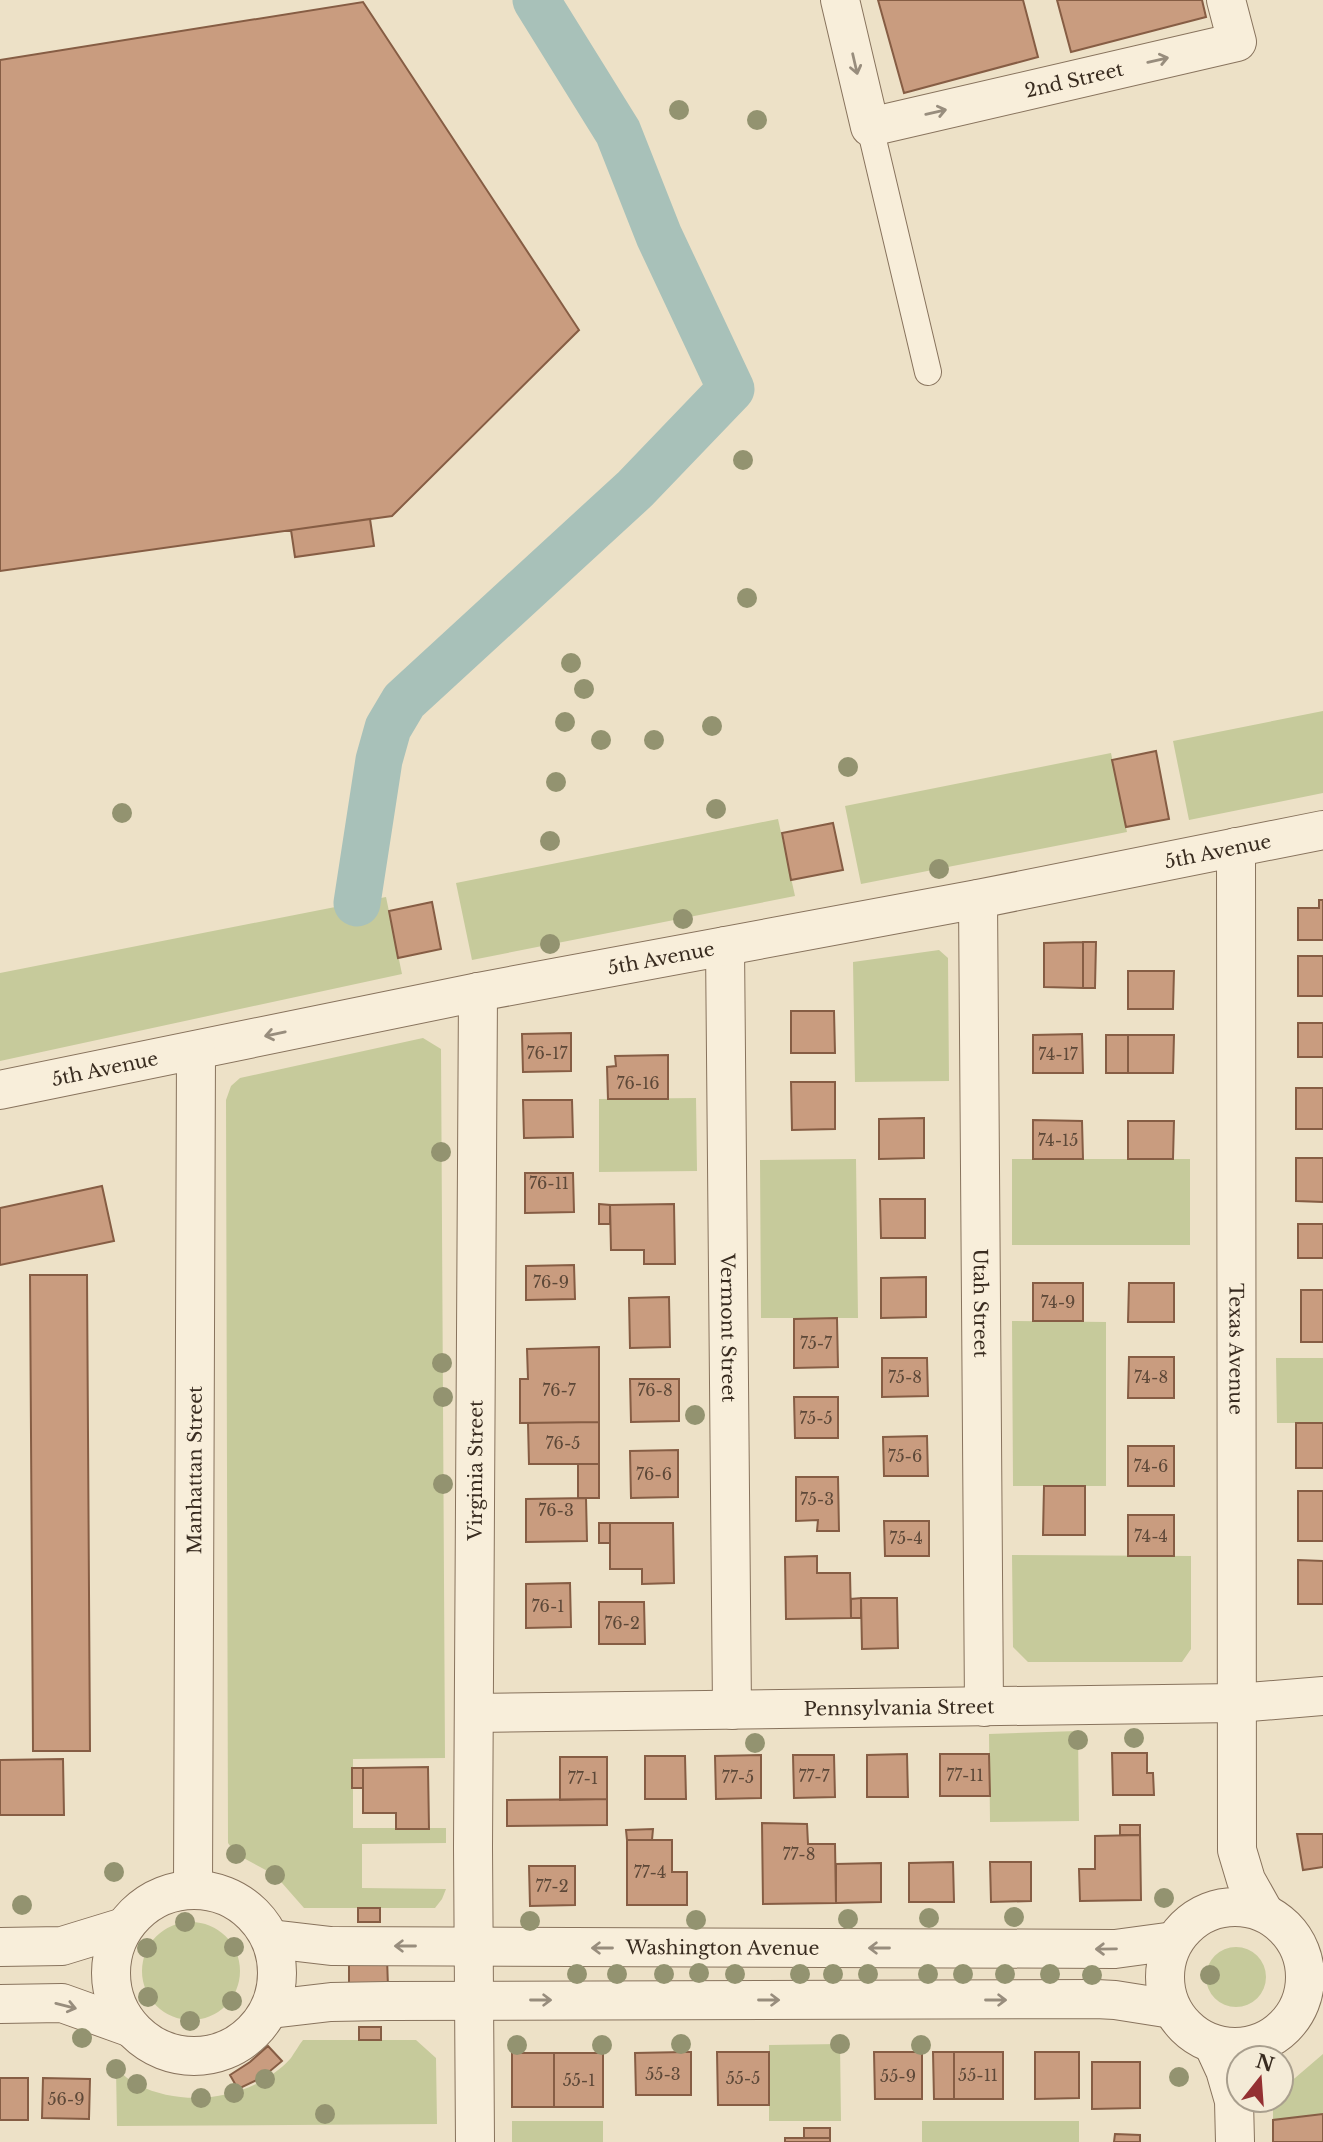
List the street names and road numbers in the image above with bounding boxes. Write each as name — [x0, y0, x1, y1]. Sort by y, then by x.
street label: 2nd Street — [1023, 58, 1126, 103]
street label: 5th Avenue — [1163, 830, 1273, 873]
street label: 5th Avenue — [606, 937, 716, 980]
street label: 5th Avenue — [50, 1047, 160, 1091]
street label: Utah Street — [969, 1248, 992, 1359]
street label: Vermont Street — [716, 1252, 740, 1403]
street label: Texas Avenue — [1224, 1283, 1248, 1415]
street label: Manhattan Street — [183, 1385, 207, 1554]
street label: Virginia Street — [464, 1399, 488, 1541]
street label: Pennsylvania Street — [804, 1695, 995, 1721]
street label: Washington Avenue — [625, 1936, 819, 1960]

